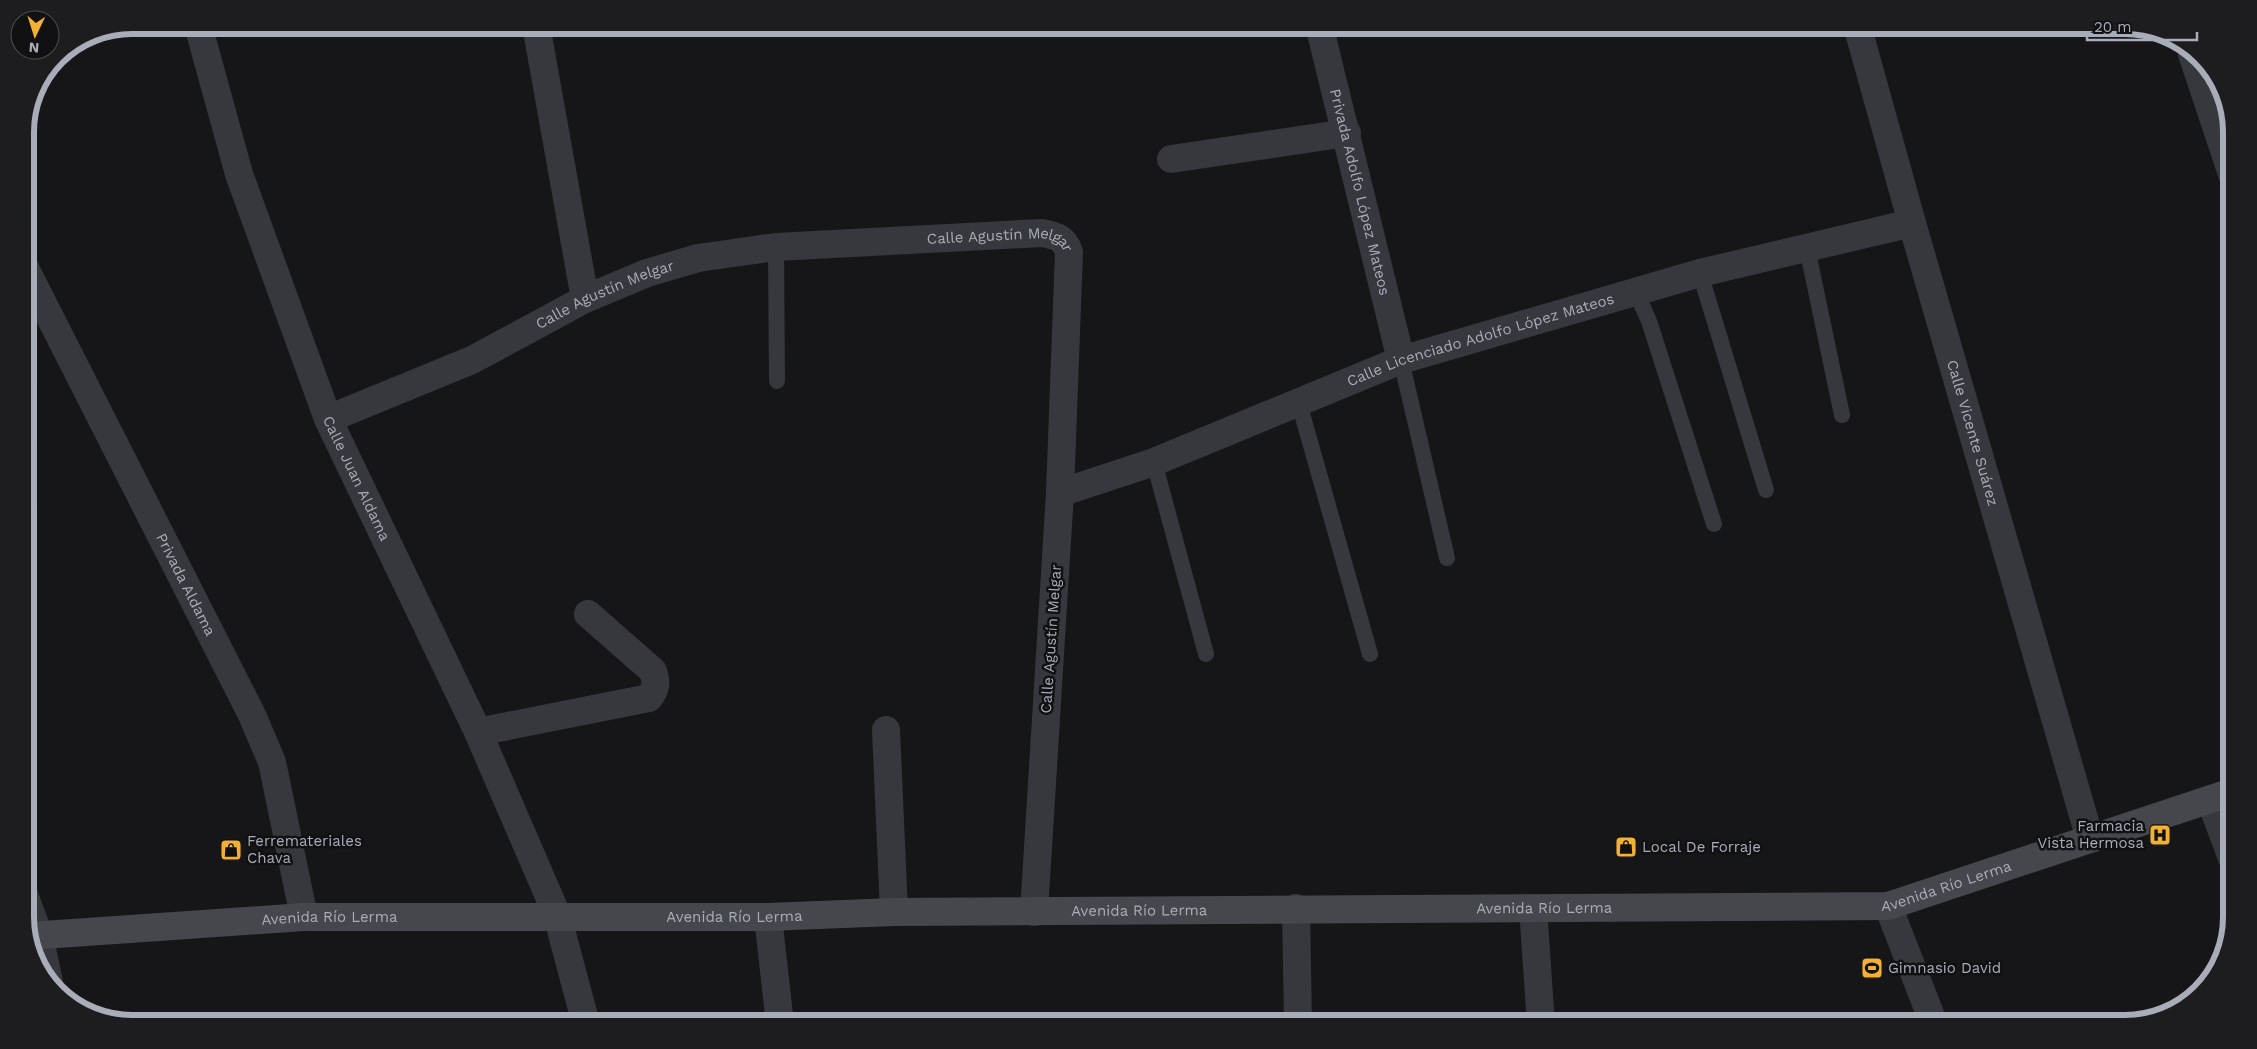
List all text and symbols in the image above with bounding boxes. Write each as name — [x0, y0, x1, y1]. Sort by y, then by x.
north arrow — [10, 10, 60, 60]
scale bar — [2087, 10, 2197, 42]
text: 20 m — [2094, 18, 2132, 36]
text: N — [28, 40, 40, 56]
street label: Privada Adolfo López Mateos — [1326, 87, 1394, 297]
street label: Calle Agustín Melgar — [926, 224, 1077, 254]
street label: Calle Agustín Melgar — [533, 257, 676, 333]
street label: Calle Licenciado Adolfo López Mateos — [1344, 289, 1616, 390]
street label: Calle Vicente Suárez — [1943, 358, 2002, 508]
street label: Calle Juan Aldama — [319, 413, 394, 544]
street label: Privada Aldama — [152, 530, 219, 639]
street label: Calle Agustín Melgar — [1037, 564, 1065, 714]
place label: Farmacia Vista Hermosa — [2037, 817, 2144, 852]
hospital icon: Farmacia Vista Hermosa — [2148, 823, 2172, 847]
place label: Ferremateriales Chava — [247, 832, 362, 867]
shop icon: Local De Forraje — [1614, 835, 1638, 859]
shop icon: Ferremateriales Chava — [219, 838, 243, 862]
place label: Local De Forraje — [1642, 838, 1761, 856]
street label: Avenida Río Lerma — [1881, 857, 2014, 915]
street label: Avenida Río Lerma — [1476, 899, 1613, 917]
street label: Avenida Río Lerma — [1071, 901, 1208, 920]
street label: Avenida Río Lerma — [666, 907, 803, 926]
street label: Avenida Río Lerma — [261, 908, 398, 929]
sports icon: Gimnasio David — [1860, 956, 1884, 980]
place label: Gimnasio David — [1888, 959, 2001, 977]

